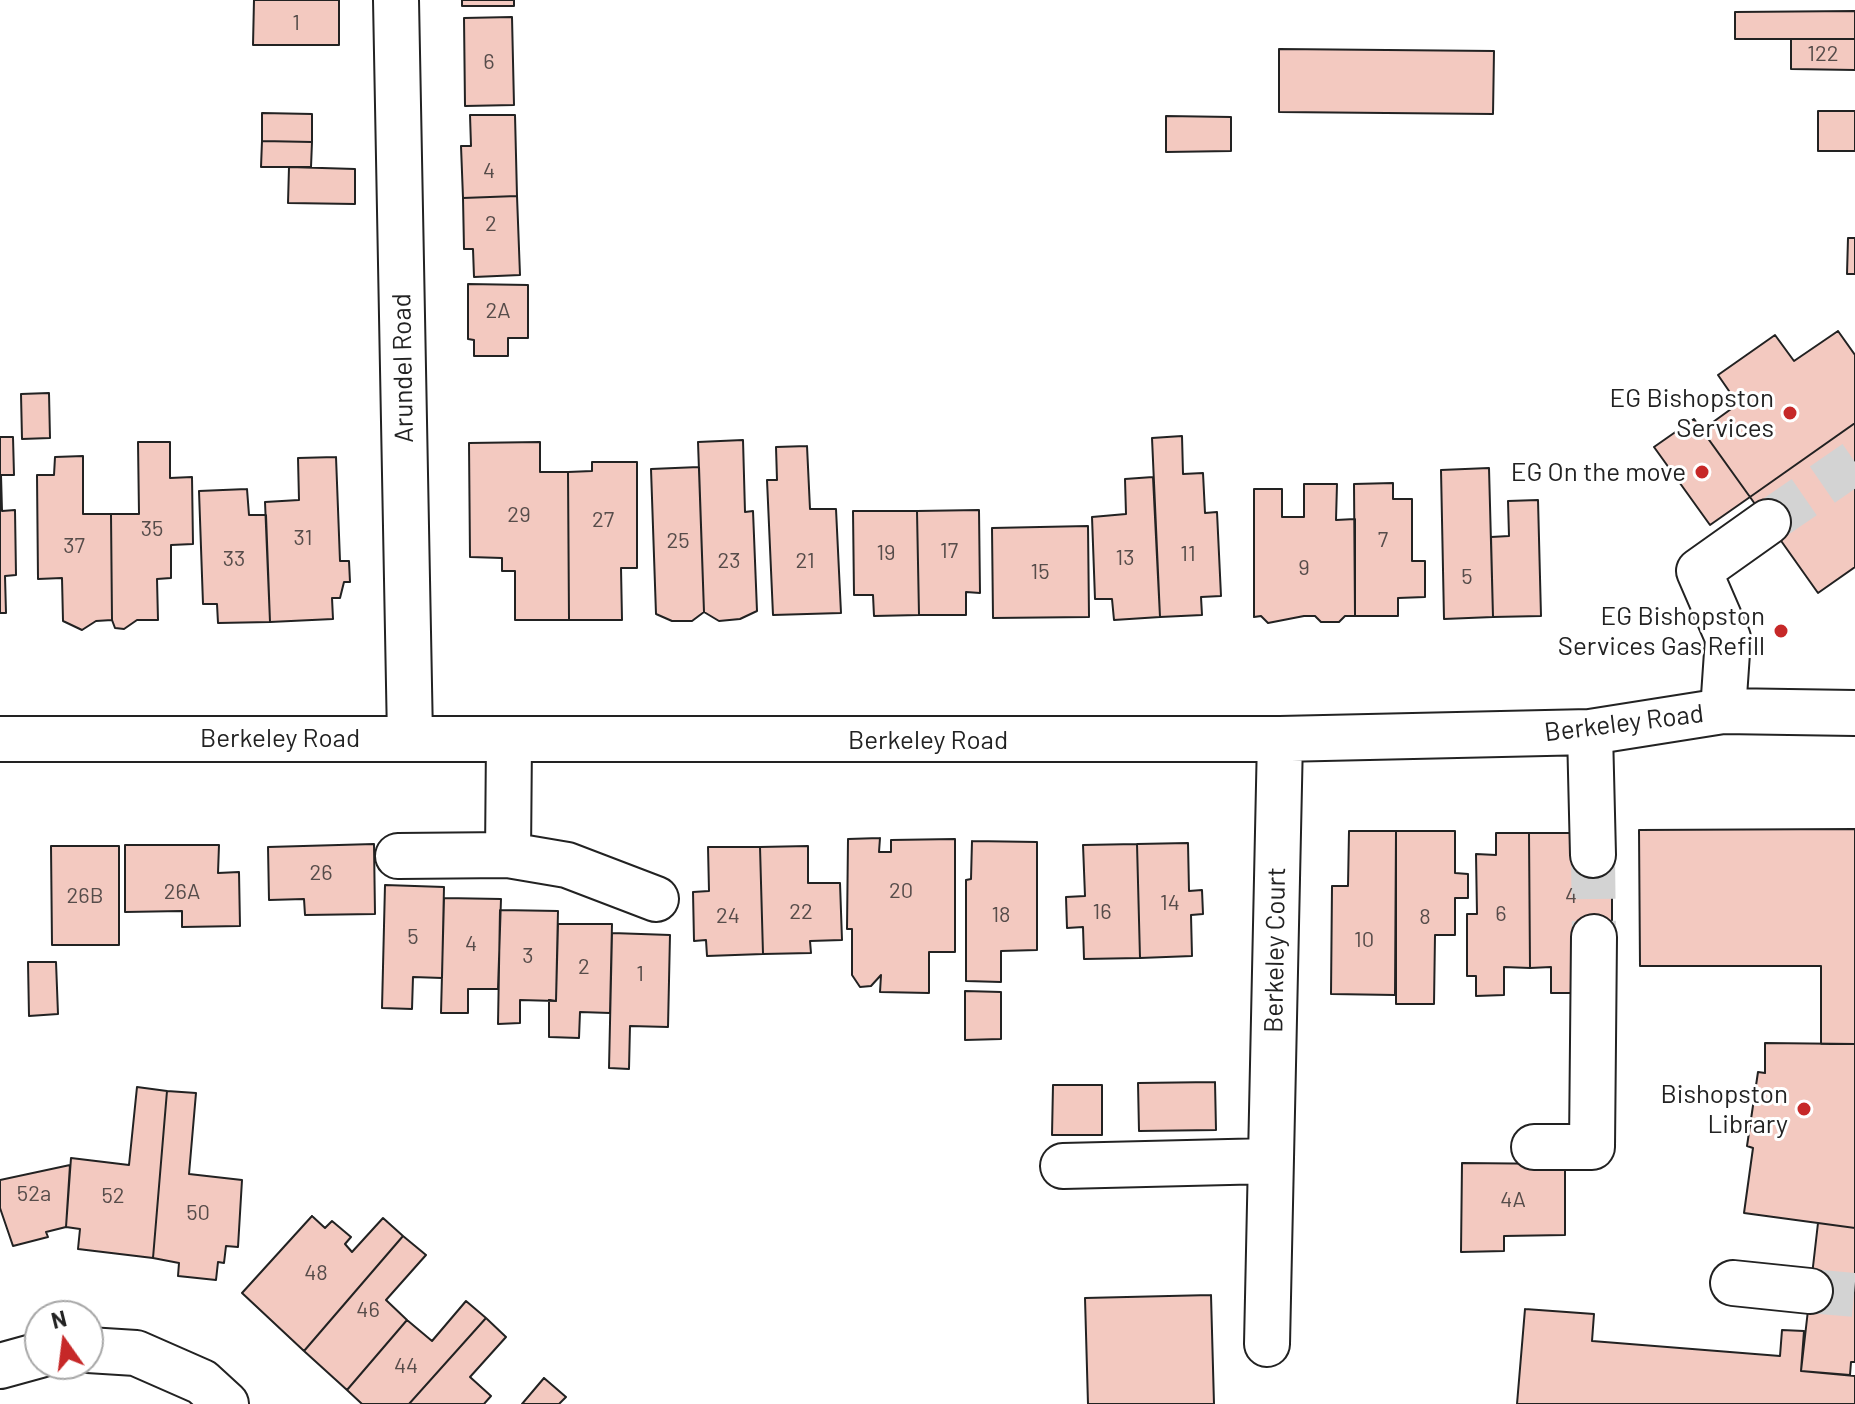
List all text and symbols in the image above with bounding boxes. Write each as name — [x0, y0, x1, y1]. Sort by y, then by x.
house number: 1 — [292, 10, 300, 36]
house number: 122 — [1807, 41, 1839, 67]
house number: 6 — [483, 49, 495, 75]
house number: 4 — [483, 158, 495, 184]
house number: 2 — [485, 211, 497, 237]
street label: Arundel Road — [386, 293, 420, 443]
house number: 2A — [485, 298, 511, 324]
place label: EG Bishopston Services — [1610, 382, 1774, 444]
marker: EG Bishopston Services — [1781, 404, 1799, 422]
place label: EG On the move — [1511, 456, 1686, 488]
marker: EG On the move — [1693, 463, 1711, 481]
house number: 29 — [507, 502, 531, 528]
house number: 27 — [592, 507, 614, 533]
house number: 35 — [141, 516, 163, 542]
house number: 31 — [294, 525, 312, 551]
house number: 7 — [1378, 527, 1388, 553]
house number: 25 — [666, 528, 690, 554]
house number: 37 — [63, 533, 85, 559]
house number: 17 — [940, 538, 958, 564]
house number: 19 — [876, 540, 896, 566]
house number: 11 — [1180, 541, 1196, 567]
house number: 13 — [1115, 545, 1135, 571]
house number: 33 — [223, 546, 245, 572]
house number: 23 — [718, 548, 740, 574]
house number: 21 — [795, 548, 815, 574]
house number: 9 — [1298, 555, 1310, 581]
house number: 15 — [1030, 559, 1050, 585]
house number: 5 — [1461, 564, 1473, 590]
place label: EG Bishopston Services Gas Refill — [1558, 600, 1765, 662]
marker: EG Bishopston Services Gas Refill — [1772, 622, 1790, 640]
street label: Berkeley Road — [1543, 698, 1705, 748]
street label: Berkeley Road — [200, 722, 360, 754]
street label: Berkeley Road — [848, 724, 1008, 756]
house number: 26 — [309, 860, 333, 886]
street label: Berkeley Court — [1258, 867, 1292, 1033]
house number: 20 — [889, 878, 913, 904]
house number: 26A — [164, 879, 200, 905]
house number: 26B — [67, 883, 103, 909]
house number: 4 — [1565, 883, 1577, 909]
house number: 14 — [1160, 890, 1180, 916]
house number: 22 — [789, 899, 813, 925]
house number: 16 — [1092, 899, 1112, 925]
house number: 6 — [1495, 901, 1507, 927]
house number: 18 — [991, 902, 1011, 928]
house number: 24 — [716, 903, 740, 929]
house number: 8 — [1419, 904, 1431, 930]
house number: 5 — [407, 924, 419, 950]
house number: 10 — [1354, 927, 1374, 953]
house number: 4 — [465, 931, 477, 957]
house number: 3 — [522, 943, 534, 969]
house number: 2 — [578, 954, 590, 980]
house number: 1 — [636, 961, 644, 987]
place label: Bishopston Library — [1660, 1078, 1788, 1140]
marker: Bishopston Library — [1795, 1100, 1813, 1118]
house number: 52a — [17, 1181, 51, 1207]
house number: 52 — [101, 1183, 125, 1209]
house number: 4A — [1500, 1187, 1526, 1213]
house number: 50 — [186, 1200, 210, 1226]
house number: 48 — [304, 1260, 328, 1286]
house number: 46 — [356, 1297, 380, 1323]
north arrow — [24, 1300, 104, 1380]
text: N — [48, 1304, 69, 1333]
house number: 44 — [394, 1353, 418, 1379]

